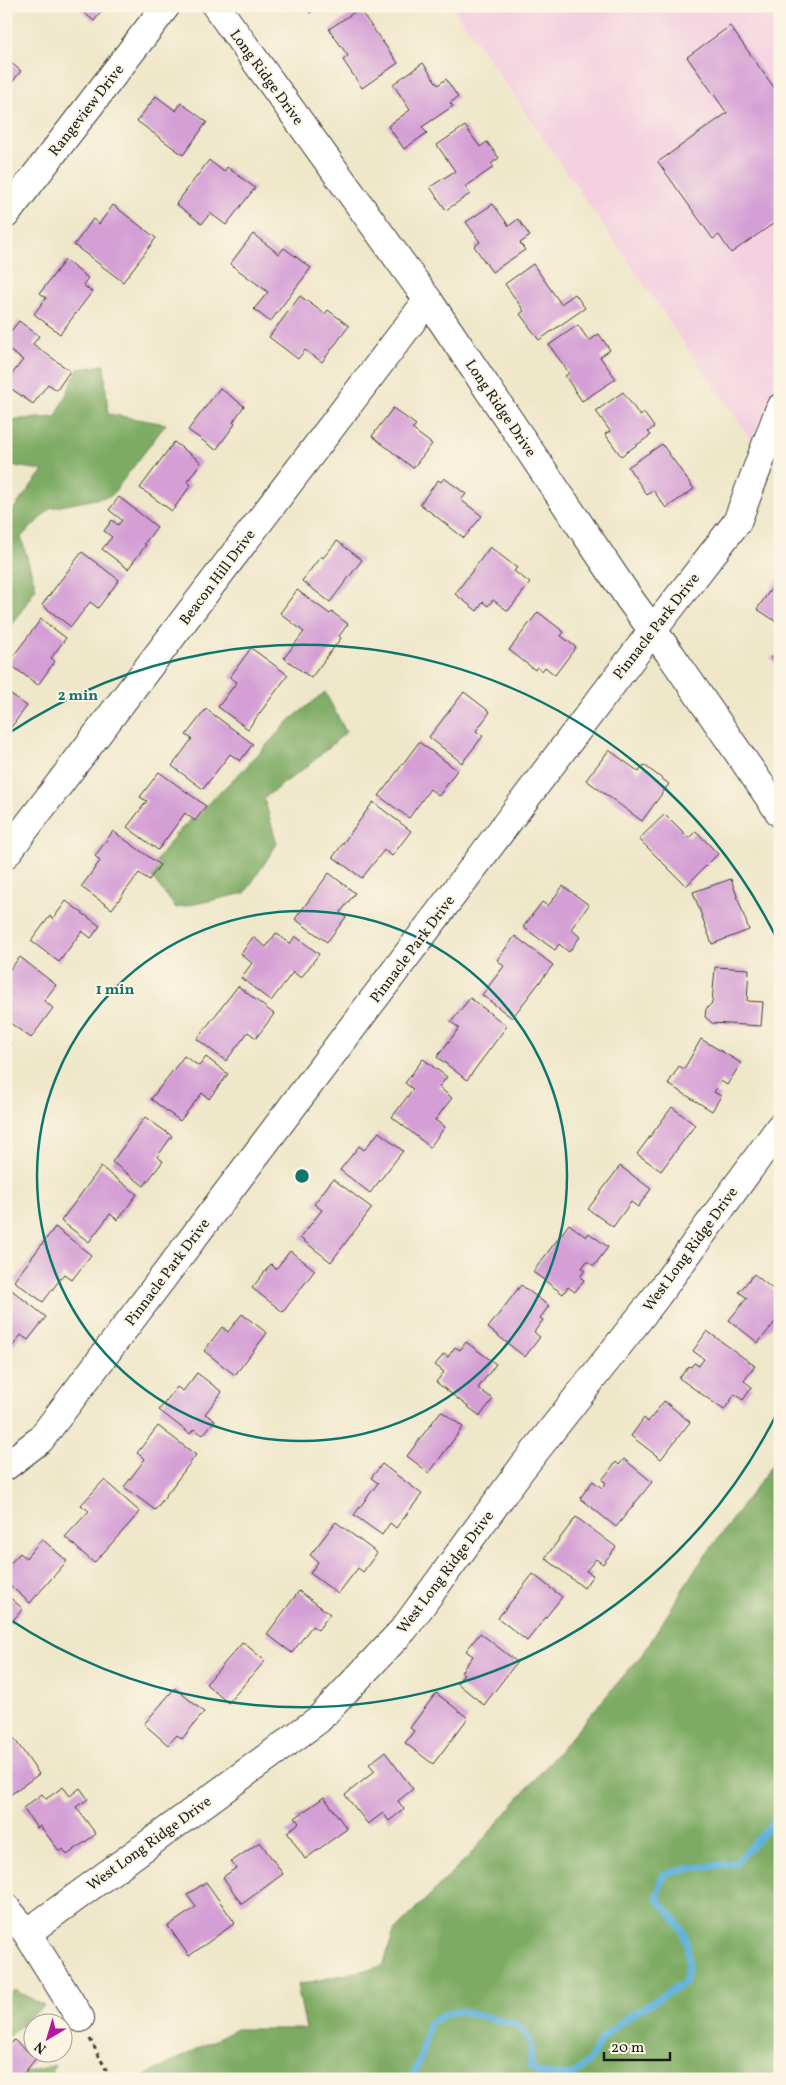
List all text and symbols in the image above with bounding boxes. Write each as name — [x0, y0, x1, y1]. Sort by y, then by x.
street label: Long Ridge Drive — [224, 26, 308, 130]
street label: Rangeview Drive — [45, 61, 130, 161]
street label: Long Ridge Drive — [459, 356, 540, 462]
street label: Beacon Hill Drive — [175, 526, 261, 630]
street label: Pinnacle Park Drive — [609, 569, 705, 685]
text: 2 min — [58, 686, 98, 707]
street label: Pinnacle Park Drive — [366, 892, 461, 1008]
text: 1 min — [96, 980, 134, 1001]
centre of rings — [293, 1167, 311, 1185]
street label: West Long Ridge Drive — [639, 1183, 744, 1316]
street label: Pinnacle Park Drive — [121, 1215, 216, 1331]
street label: West Long Ridge Drive — [393, 1507, 500, 1639]
street label: West Long Ridge Drive — [83, 1792, 216, 1897]
north arrow — [22, 2012, 72, 2062]
scale bar — [604, 2030, 670, 2062]
text: N — [31, 2036, 51, 2058]
text: 20 m — [611, 2038, 644, 2059]

